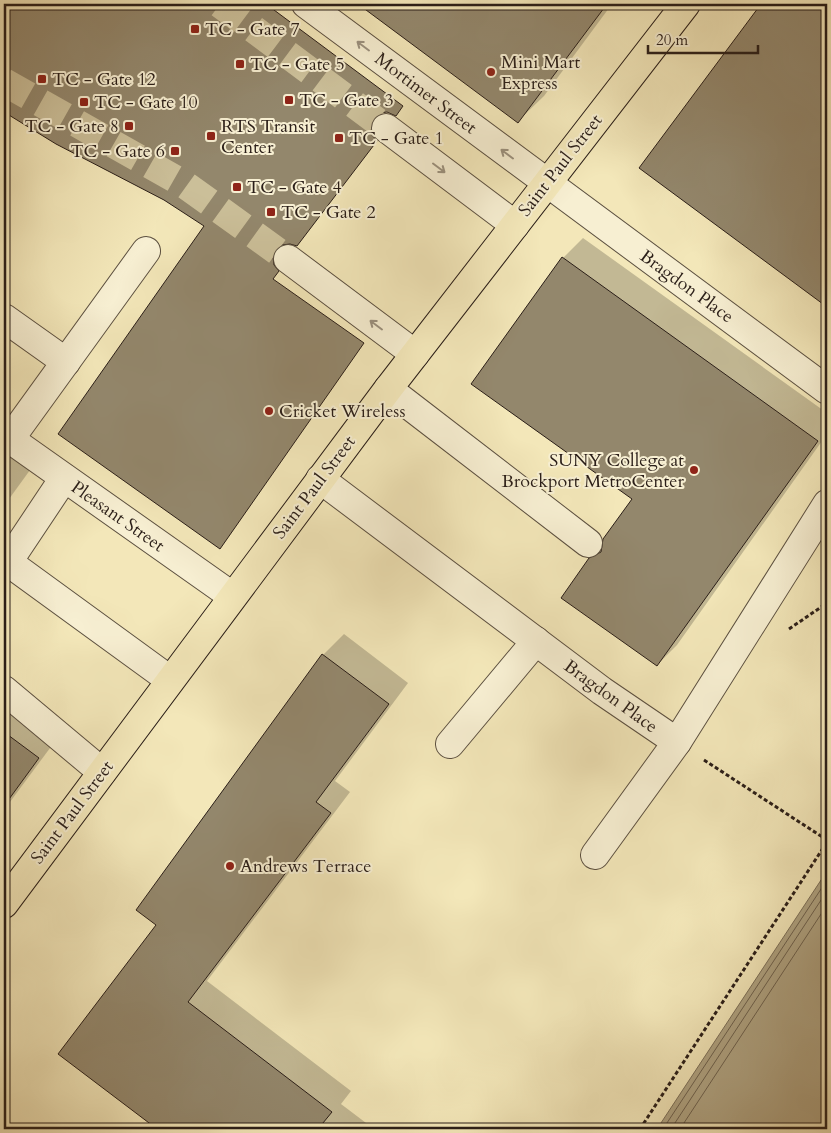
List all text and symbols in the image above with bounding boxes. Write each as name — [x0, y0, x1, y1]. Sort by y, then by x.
place label: TC - Gate 7 — [205, 17, 300, 42]
scale bar — [648, 22, 758, 54]
marker: TC - Gate 7 — [189, 23, 201, 35]
text: 20 m — [656, 30, 688, 50]
one-way arrow — [356, 41, 370, 51]
street label: Mortimer Street — [369, 47, 482, 140]
place label: Mini Mart Express — [501, 50, 580, 96]
place label: TC - Gate 5 — [250, 52, 345, 77]
marker: TC - Gate 5 — [234, 58, 246, 70]
marker: Mini Mart Express — [485, 66, 497, 78]
place label: TC - Gate 12 — [52, 67, 156, 92]
marker: TC - Gate 12 — [36, 73, 48, 85]
place label: TC - Gate 3 — [299, 88, 394, 113]
place label: TC - Gate 10 — [94, 90, 198, 115]
marker: TC - Gate 3 — [283, 94, 295, 106]
marker: TC - Gate 10 — [78, 96, 90, 108]
street label: Saint Paul Street — [512, 109, 608, 222]
place label: TC - Gate 8 — [24, 114, 119, 139]
place label: RTS Transit Center — [221, 114, 315, 160]
marker: TC - Gate 8 — [123, 120, 135, 132]
place label: TC - Gate 1 — [349, 126, 444, 151]
marker: RTS Transit Center — [205, 130, 217, 142]
marker: TC - Gate 1 — [333, 132, 345, 144]
place label: TC - Gate 6 — [70, 139, 165, 164]
marker: TC - Gate 6 — [169, 145, 181, 157]
one-way arrow — [500, 149, 514, 159]
one-way arrow — [432, 163, 445, 174]
place label: TC - Gate 4 — [247, 175, 342, 200]
marker: TC - Gate 4 — [231, 181, 243, 193]
place label: TC - Gate 2 — [281, 200, 376, 225]
marker: TC - Gate 2 — [265, 206, 277, 218]
street label: Bragdon Place — [635, 244, 739, 329]
one-way arrow — [369, 320, 383, 330]
place label: Cricket Wireless — [279, 399, 405, 424]
marker: Cricket Wireless — [263, 405, 275, 417]
street label: Saint Paul Street — [267, 430, 362, 544]
place label: SUNY College at Brockport MetroCenter — [502, 448, 684, 494]
marker: SUNY College at Brockport MetroCenter — [688, 464, 700, 476]
street label: Pleasant Street — [66, 475, 170, 558]
street label: Bragdon Place — [559, 654, 663, 739]
street label: Saint Paul Street — [25, 755, 120, 869]
place label: Andrews Terrace — [240, 854, 371, 879]
marker: Andrews Terrace — [224, 860, 236, 872]

